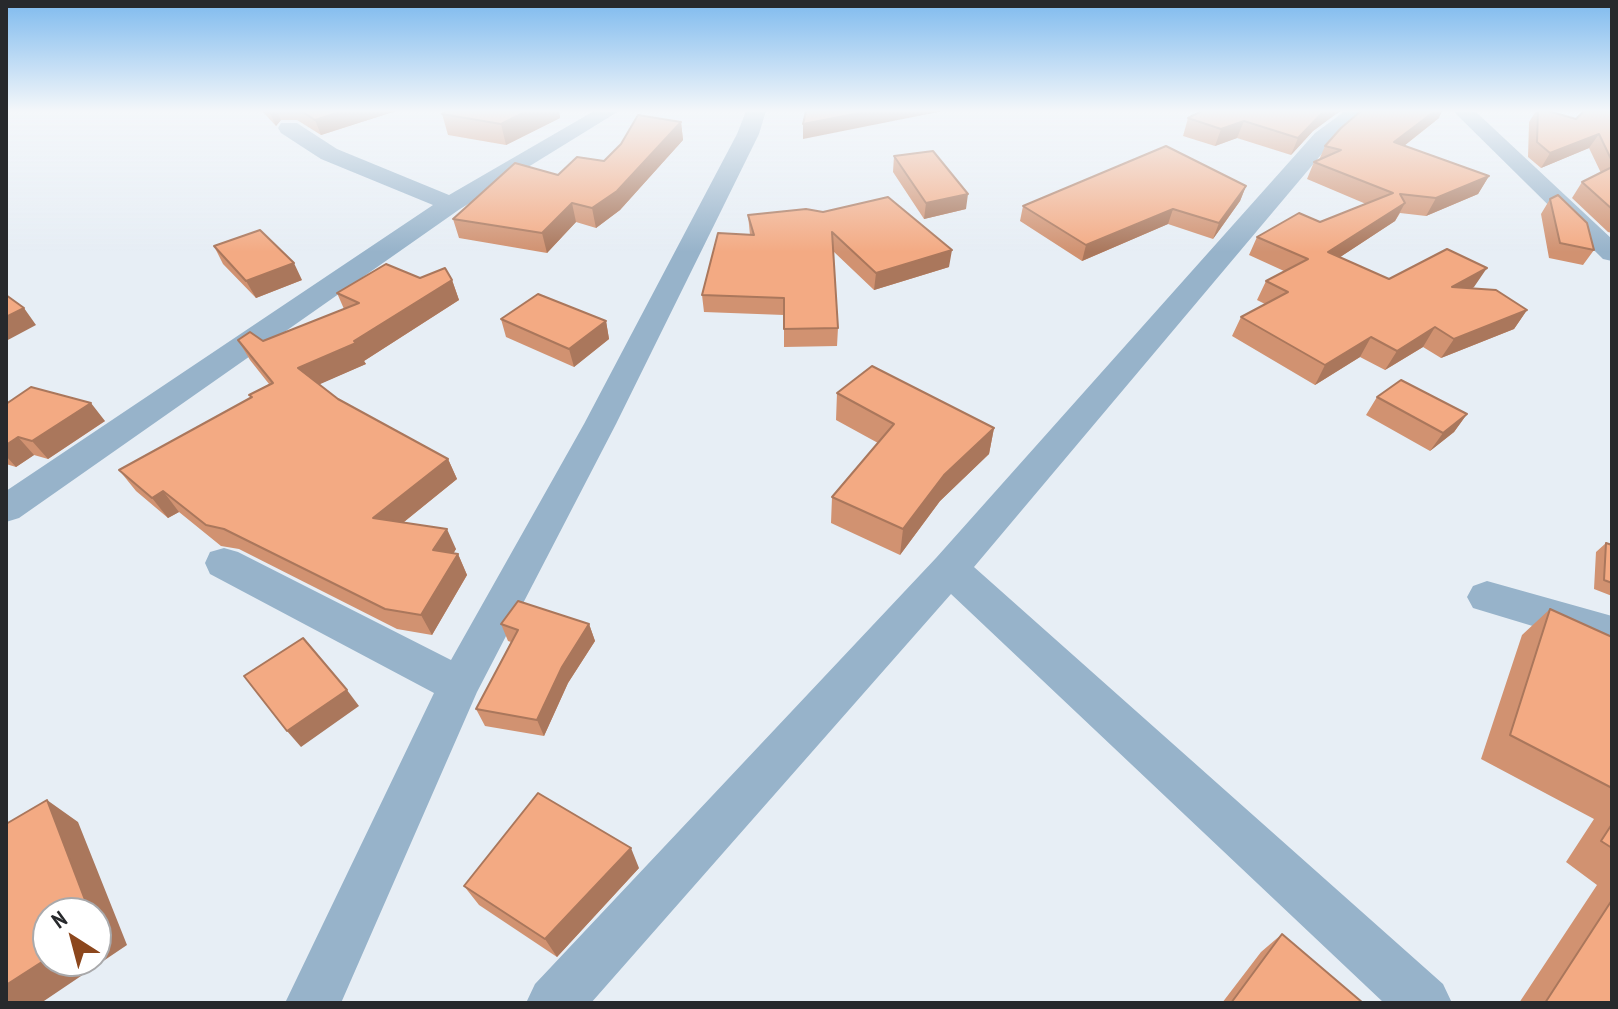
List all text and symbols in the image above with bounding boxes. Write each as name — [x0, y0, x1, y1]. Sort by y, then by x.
north arrow — [32, 897, 112, 977]
text: N — [46, 904, 72, 934]

